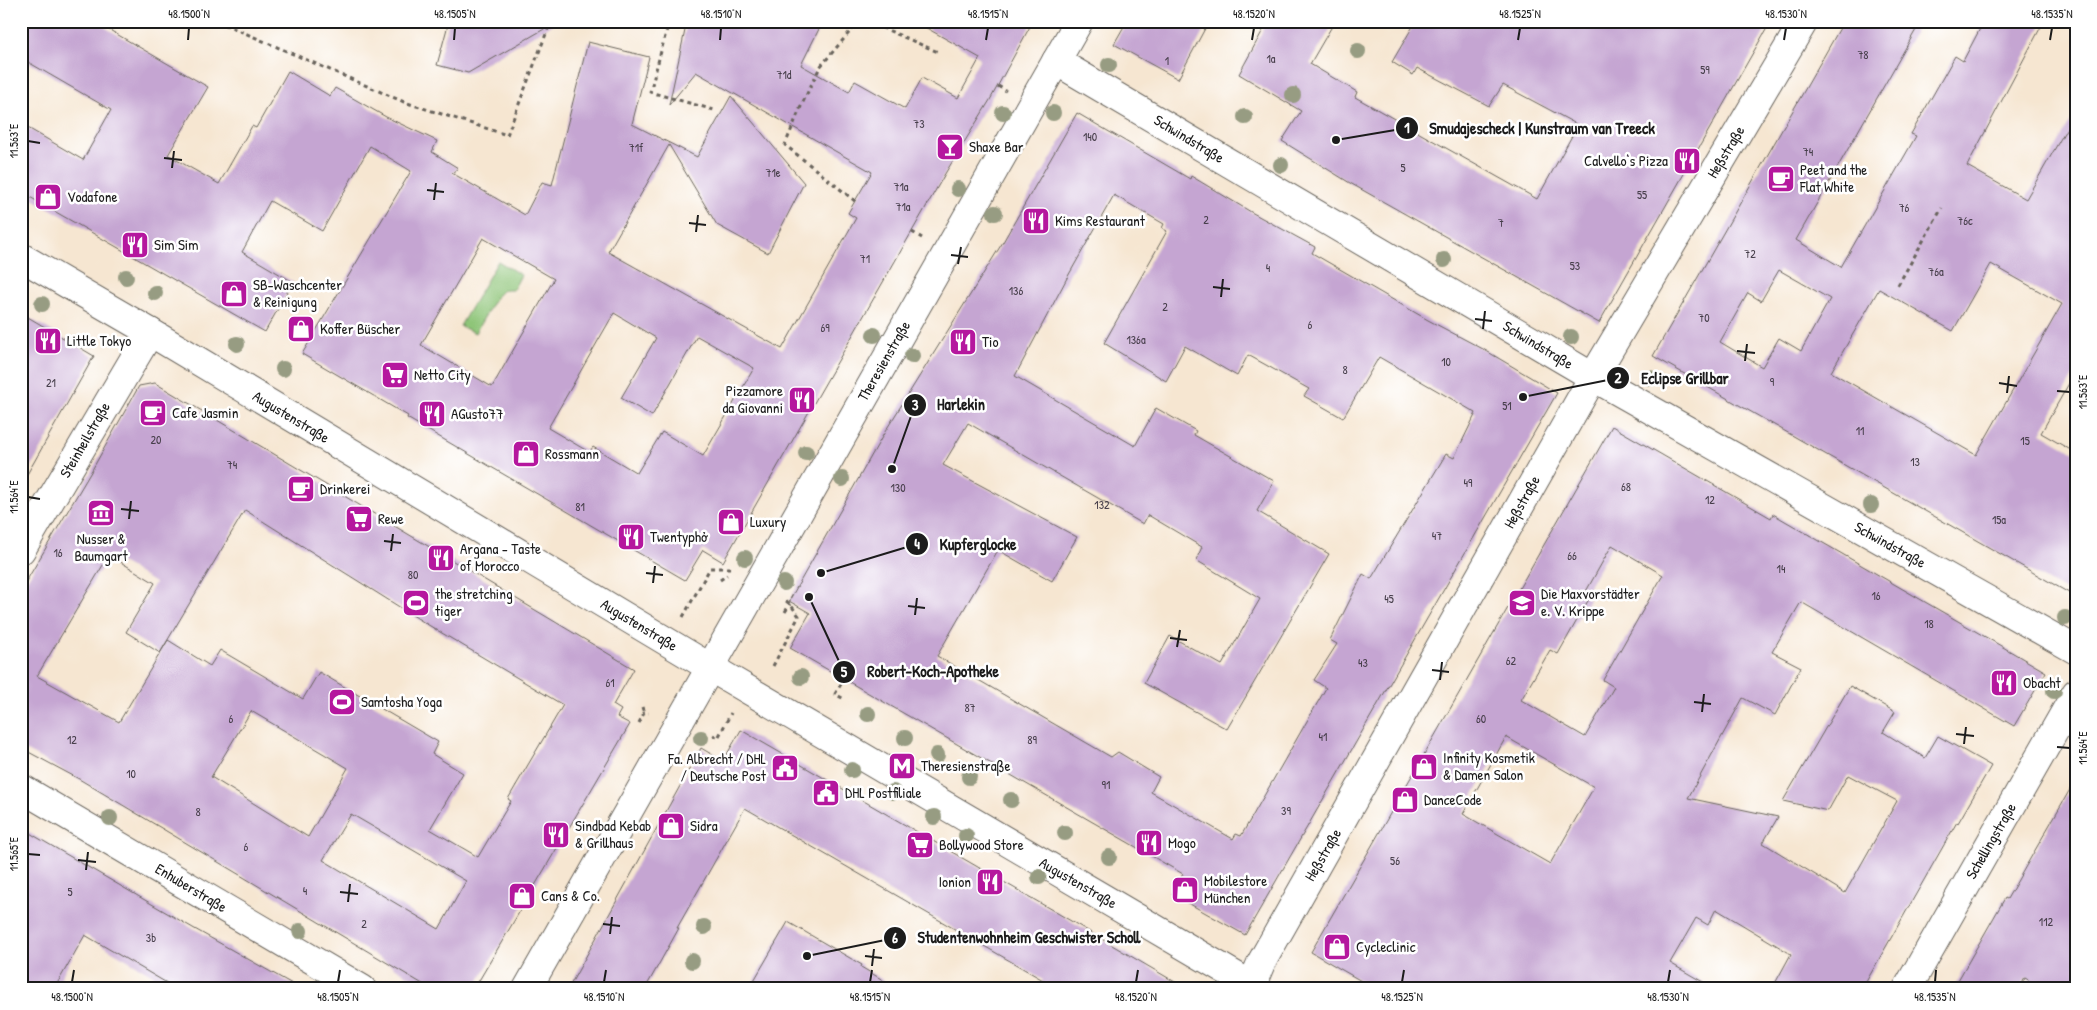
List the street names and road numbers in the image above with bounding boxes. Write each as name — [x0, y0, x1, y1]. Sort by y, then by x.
street label: Schwindstraße — [1150, 109, 1228, 168]
street label: Heßstraße — [1702, 122, 1749, 182]
street label: Schwindstraße — [1499, 315, 1577, 374]
street label: Theresienstraße — [852, 317, 915, 405]
street label: Augustenstraße — [249, 385, 334, 448]
street label: Steinheilstraße — [54, 398, 115, 481]
street label: Heßstraße — [1498, 472, 1545, 532]
street label: Schwindstraße — [1851, 516, 1930, 573]
street label: Augustenstraße — [597, 593, 682, 656]
street label: Schellingstraße — [1960, 799, 2021, 883]
street label: Heßstraße — [1299, 825, 1346, 885]
street label: Augustenstraße — [1036, 852, 1121, 913]
street label: Enhuberstraße — [152, 858, 231, 917]

